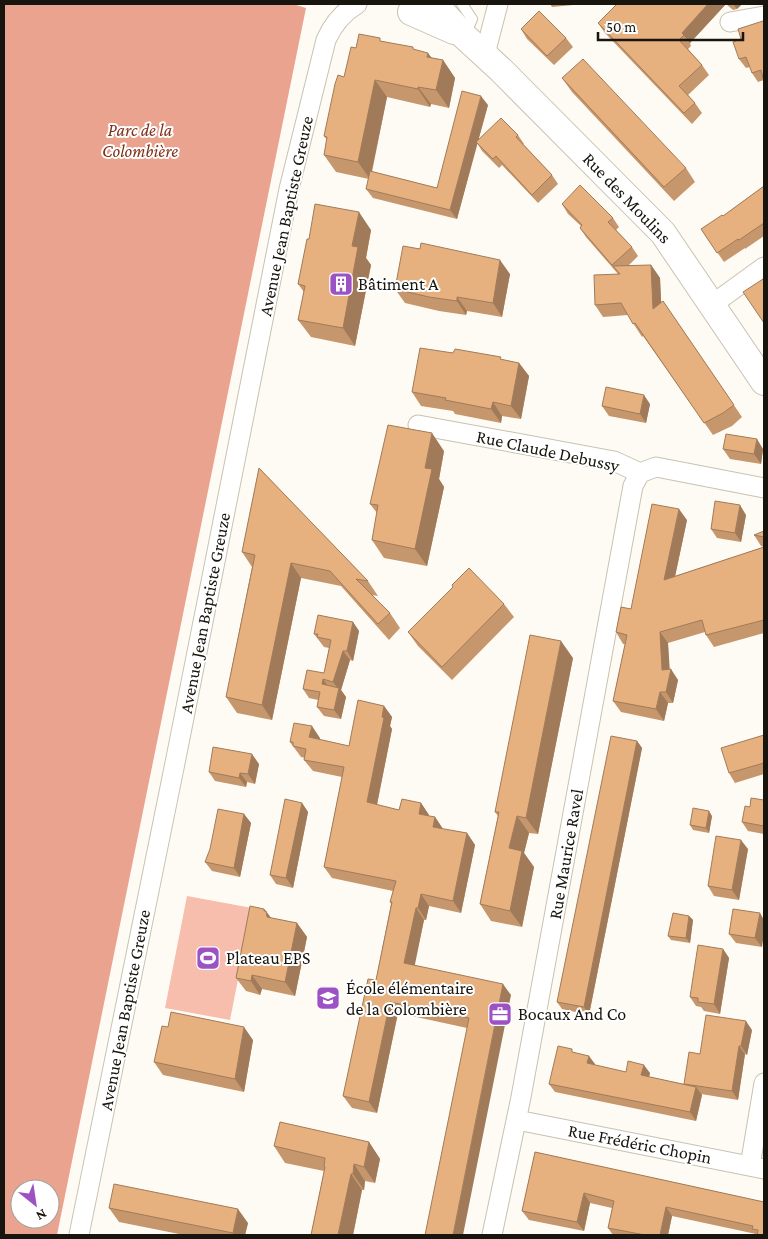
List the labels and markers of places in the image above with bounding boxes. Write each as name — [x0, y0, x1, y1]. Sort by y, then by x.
building icon: Bâtiment A — [328, 271, 354, 297]
place label: Bâtiment A — [358, 274, 439, 294]
sports icon: Plateau EPS — [195, 945, 221, 971]
place label: Plateau EPS — [226, 948, 310, 968]
place label: École élémentaire de la Colombière — [346, 978, 474, 1019]
school or university icon: École élémentaire de la Colombière — [315, 985, 341, 1011]
office icon: Bocaux And Co — [487, 1001, 513, 1027]
place label: Bocaux And Co — [518, 1004, 626, 1024]

